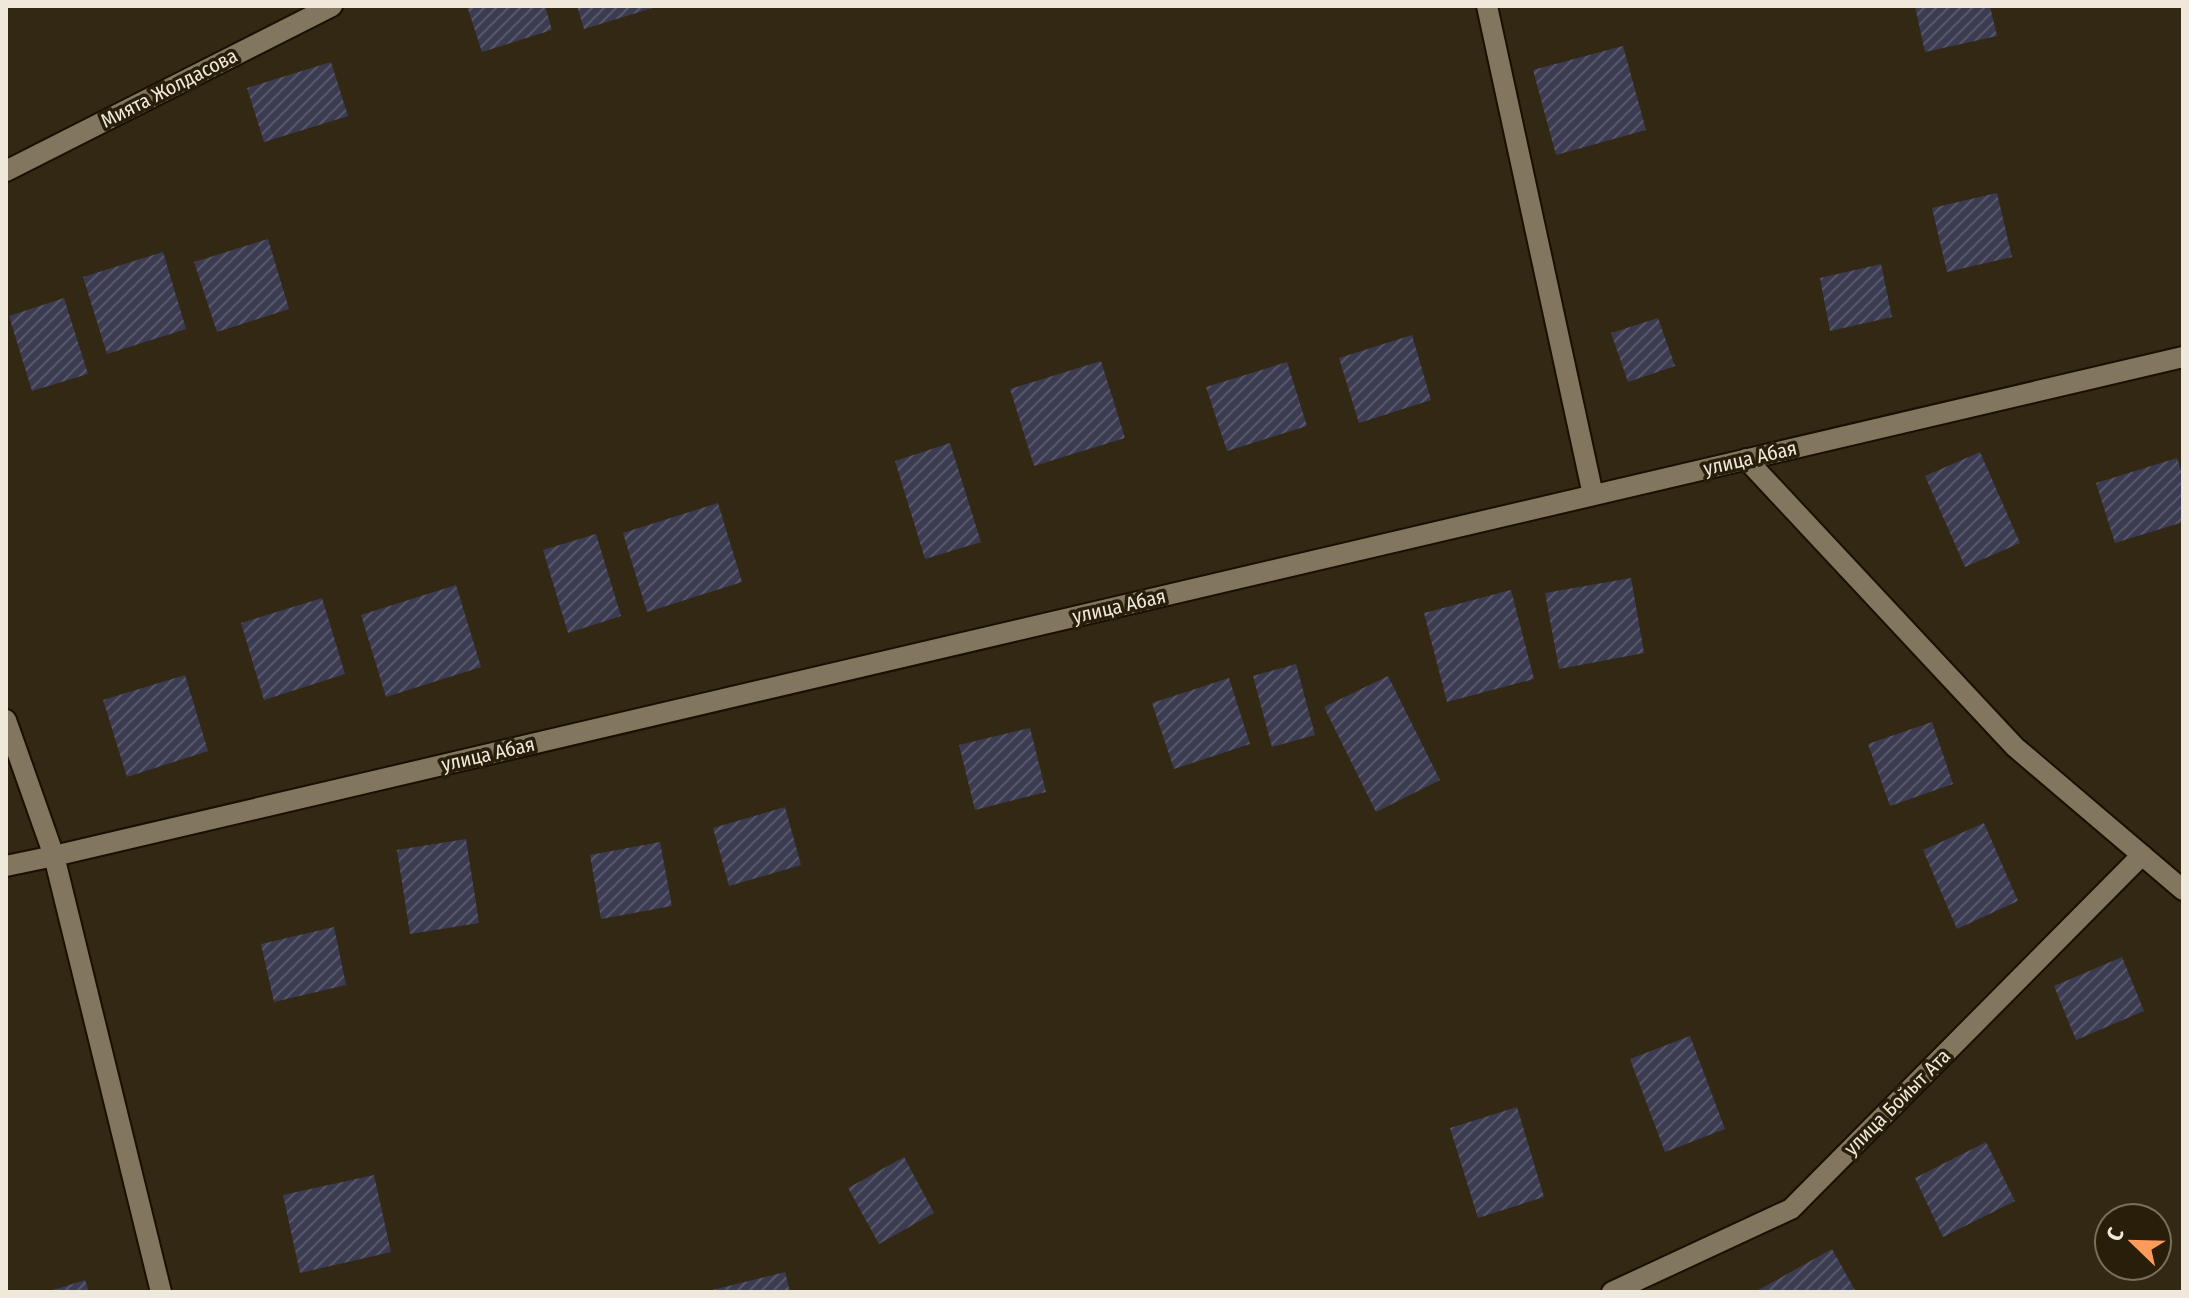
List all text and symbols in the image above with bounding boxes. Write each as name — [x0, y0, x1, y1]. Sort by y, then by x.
street label: Мията Жолдасова — [97, 43, 241, 133]
street label: улица Абая — [1701, 436, 1799, 480]
street label: улица Абая — [1070, 584, 1168, 628]
street label: улица Абая — [439, 732, 537, 776]
street label: улица Бойыт Ата — [1839, 1044, 1955, 1160]
north arrow — [2093, 1202, 2173, 1282]
text: С — [2100, 1223, 2130, 1245]

